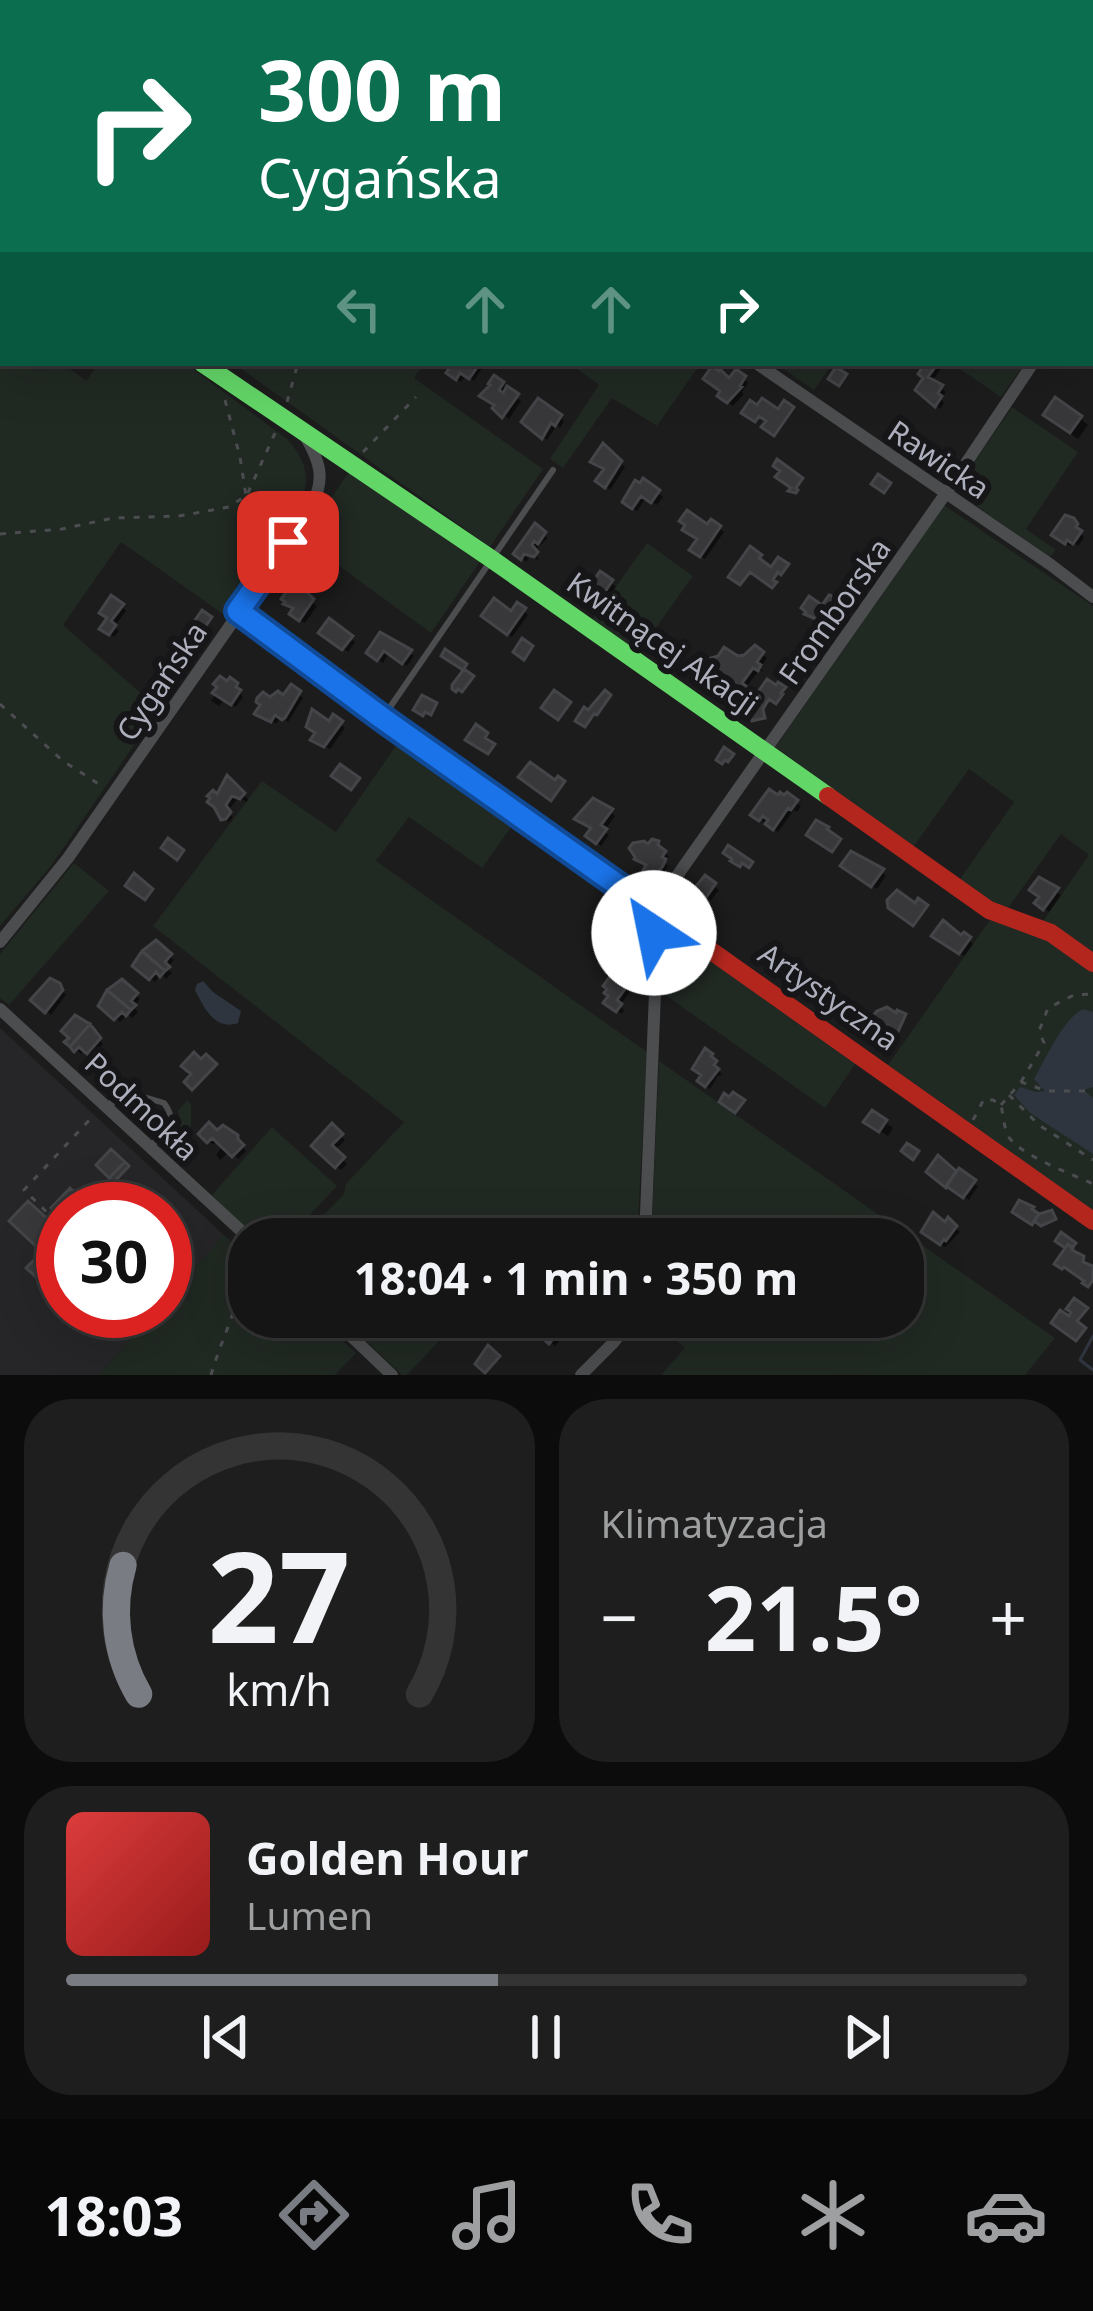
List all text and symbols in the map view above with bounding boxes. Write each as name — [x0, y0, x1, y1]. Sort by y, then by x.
text: 300 m — [258, 31, 506, 146]
icon: right — [60, 48, 216, 204]
text: Cygańska — [258, 140, 502, 214]
icon: left — [326, 276, 392, 342]
icon: ahead — [452, 276, 518, 342]
icon: ahead — [578, 276, 644, 342]
icon: right — [704, 276, 770, 342]
street label: Rawicka — [880, 410, 998, 508]
pin — [237, 491, 339, 593]
icon: arrive — [255, 509, 321, 575]
street label: Fromborska — [769, 530, 899, 692]
street label: Kwitnącej Akacji — [559, 562, 767, 724]
street label: Cygańska — [106, 613, 216, 749]
position arrow — [591, 870, 717, 996]
street label: Artystyczna — [751, 933, 907, 1059]
street label: Podmokła — [76, 1043, 208, 1169]
speed limit sign: 30 — [36, 1182, 192, 1338]
text: 18:04 · 1 min · 350 m — [354, 1247, 798, 1308]
text: Klimatyzacja — [601, 1496, 828, 1549]
text: 27 — [208, 1510, 351, 1680]
text: 21.5° — [705, 1555, 923, 1677]
text: − — [601, 1571, 638, 1661]
text: + — [989, 1571, 1027, 1661]
text: km/h — [227, 1659, 332, 1718]
text: Golden Hour — [246, 1827, 528, 1888]
text: Lumen — [246, 1888, 373, 1941]
icon: previous — [193, 2004, 259, 2070]
icon: pause — [513, 2004, 579, 2070]
icon: next — [834, 2004, 900, 2070]
icon: directions — [272, 2173, 356, 2257]
icon: music — [445, 2173, 529, 2257]
icon: phone — [618, 2173, 702, 2257]
icon: climate — [791, 2173, 875, 2257]
icon: car — [964, 2173, 1048, 2257]
text: 18:03 — [45, 2178, 183, 2252]

